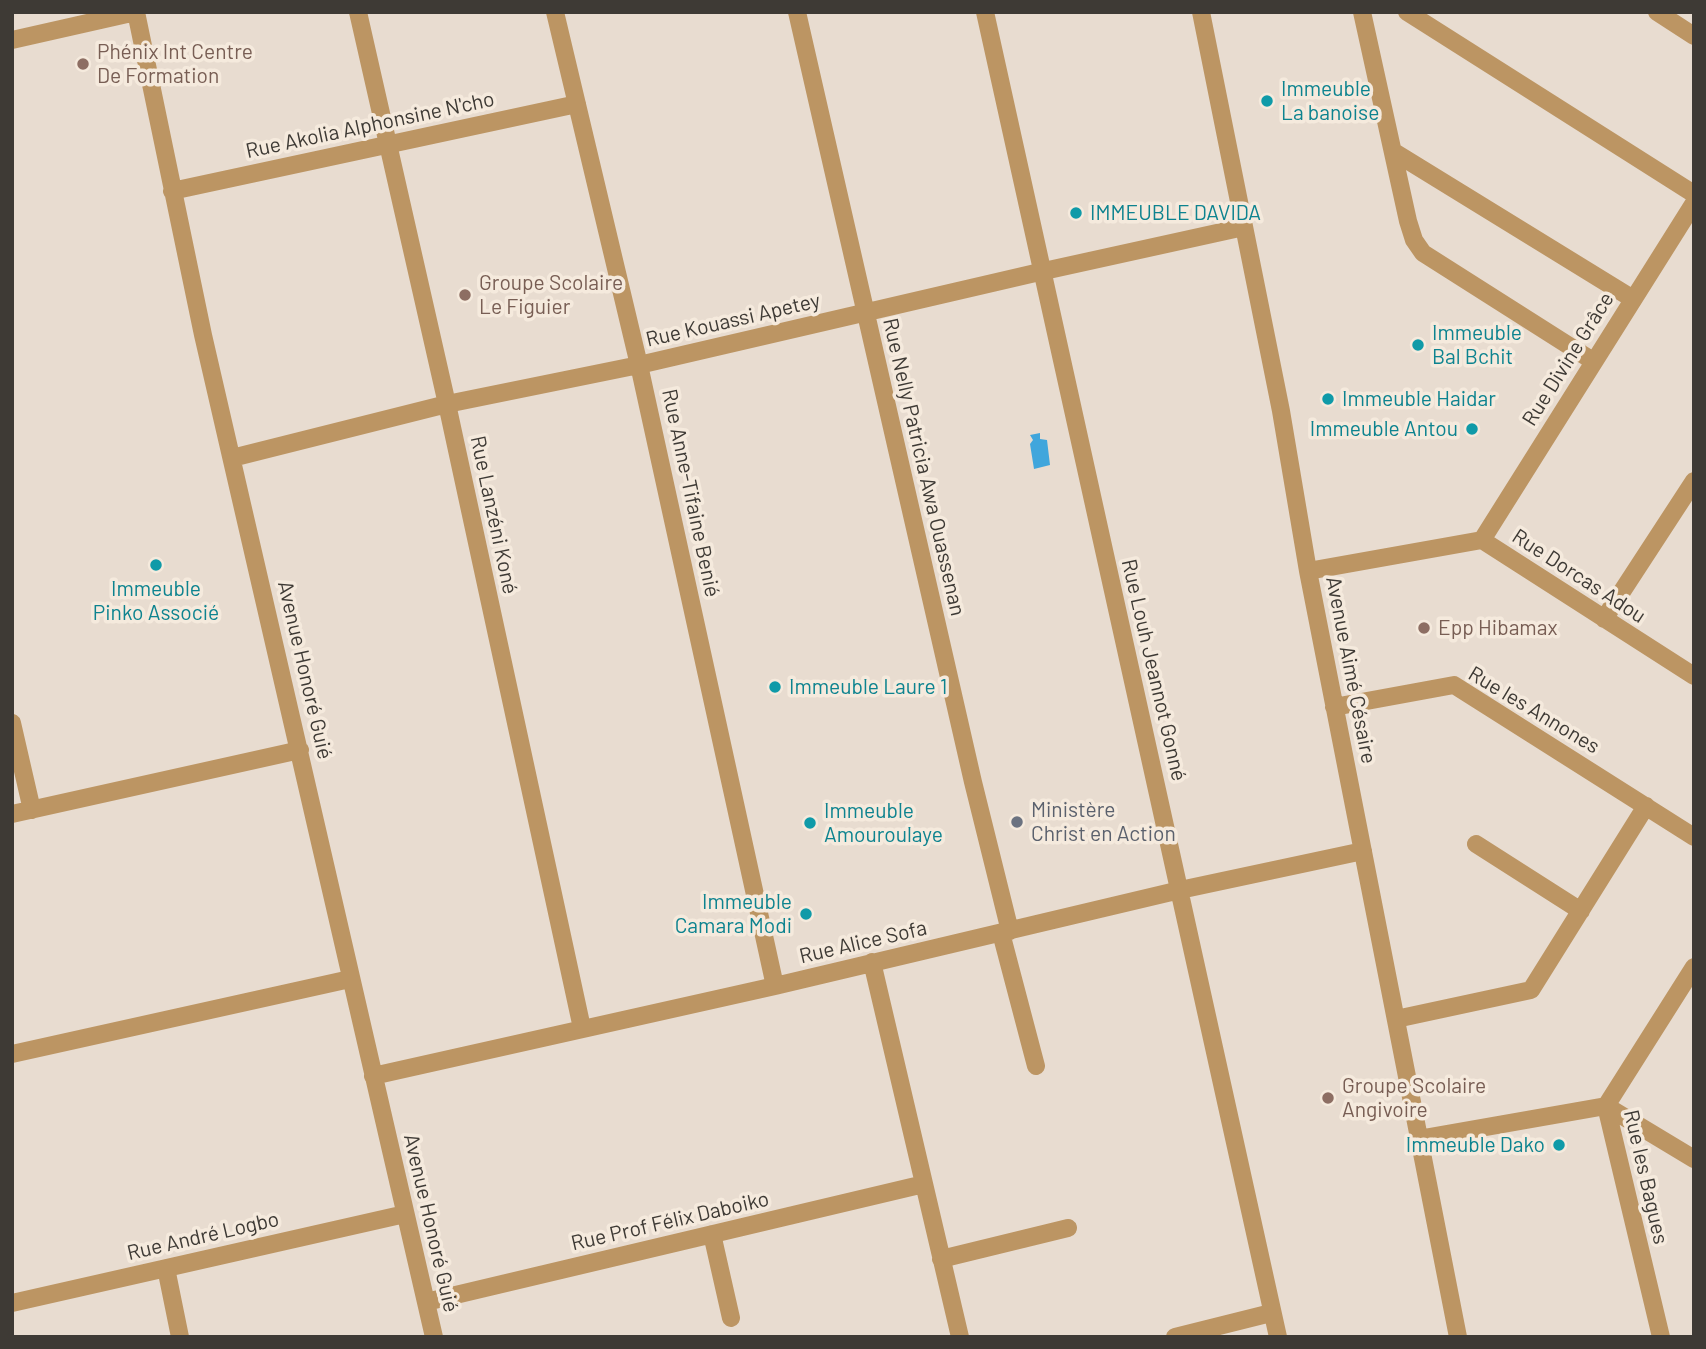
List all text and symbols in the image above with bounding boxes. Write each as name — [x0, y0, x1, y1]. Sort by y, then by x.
place label: Phénix Int Centre De Formation — [97, 39, 253, 89]
marker: Phénix Int Centre De Formation — [75, 56, 91, 72]
place label: Immeuble La banoise — [1281, 76, 1379, 126]
street label: Rue Akolia Alphonsine N'cho — [243, 86, 497, 164]
marker: Immeuble La banoise — [1259, 93, 1275, 109]
place label: IMMEUBLE DAVIDA — [1090, 200, 1261, 226]
marker: IMMEUBLE DAVIDA — [1068, 205, 1084, 221]
place label: Groupe Scolaire Le Figuier — [479, 270, 623, 320]
marker: Groupe Scolaire Le Figuier — [457, 287, 473, 303]
street label: Rue Kouassi Apetey — [643, 288, 823, 352]
street label: Rue Divine Grâce — [1517, 288, 1619, 430]
street label: Rue Nelly Patricia Awa Ouassenan — [877, 316, 971, 618]
place label: Immeuble Bal Bchit — [1432, 320, 1522, 370]
marker: Immeuble Bal Bchit — [1410, 337, 1426, 353]
place label: Immeuble Haidar — [1342, 386, 1496, 412]
street label: Rue Anne-Tifaine Benié — [657, 387, 725, 599]
marker: Immeuble Haidar — [1320, 391, 1336, 407]
place label: Immeuble Antou — [1310, 416, 1458, 442]
marker: Immeuble Antou — [1464, 421, 1480, 437]
street label: Rue Lanzéni Koné — [465, 434, 523, 596]
street label: Rue Dorcas Adou — [1508, 523, 1650, 629]
street label: Rue Louh Jeannot Gonné — [1116, 556, 1192, 784]
marker: Immeuble Pinko Associé — [148, 557, 164, 573]
street label: Avenue Aimé Césaire — [1320, 574, 1382, 766]
place label: Immeuble Pinko Associé — [93, 576, 219, 626]
street label: Avenue Honoré Guié — [272, 578, 338, 762]
place label: Epp Hibamax — [1438, 615, 1557, 641]
marker: Epp Hibamax — [1416, 620, 1432, 636]
street label: Rue les Annones — [1464, 661, 1604, 759]
place label: Immeuble Laure 1 — [789, 674, 947, 700]
marker: Immeuble Laure 1 — [767, 679, 783, 695]
place label: Ministère Christ en Action — [1031, 797, 1176, 847]
place label: Immeuble Amouroulaye — [824, 798, 943, 848]
marker: Ministère Christ en Action — [1009, 814, 1025, 830]
marker: Immeuble Amouroulaye — [802, 815, 818, 831]
place label: Immeuble Camara Modi — [675, 889, 792, 939]
marker: Immeuble Camara Modi — [798, 906, 814, 922]
street label: Rue Alice Sofa — [797, 915, 929, 969]
place label: Groupe Scolaire Angivoire — [1342, 1073, 1486, 1123]
marker: Groupe Scolaire Angivoire — [1320, 1090, 1336, 1106]
street label: Rue les Bagues — [1618, 1107, 1674, 1247]
street label: Avenue Honoré Guié — [398, 1131, 464, 1315]
place label: Immeuble Dako — [1406, 1132, 1545, 1158]
marker: Immeuble Dako — [1551, 1137, 1567, 1153]
street label: Rue Prof Félix Daboiko — [569, 1186, 771, 1256]
street label: Rue André Logbo — [125, 1206, 281, 1266]

